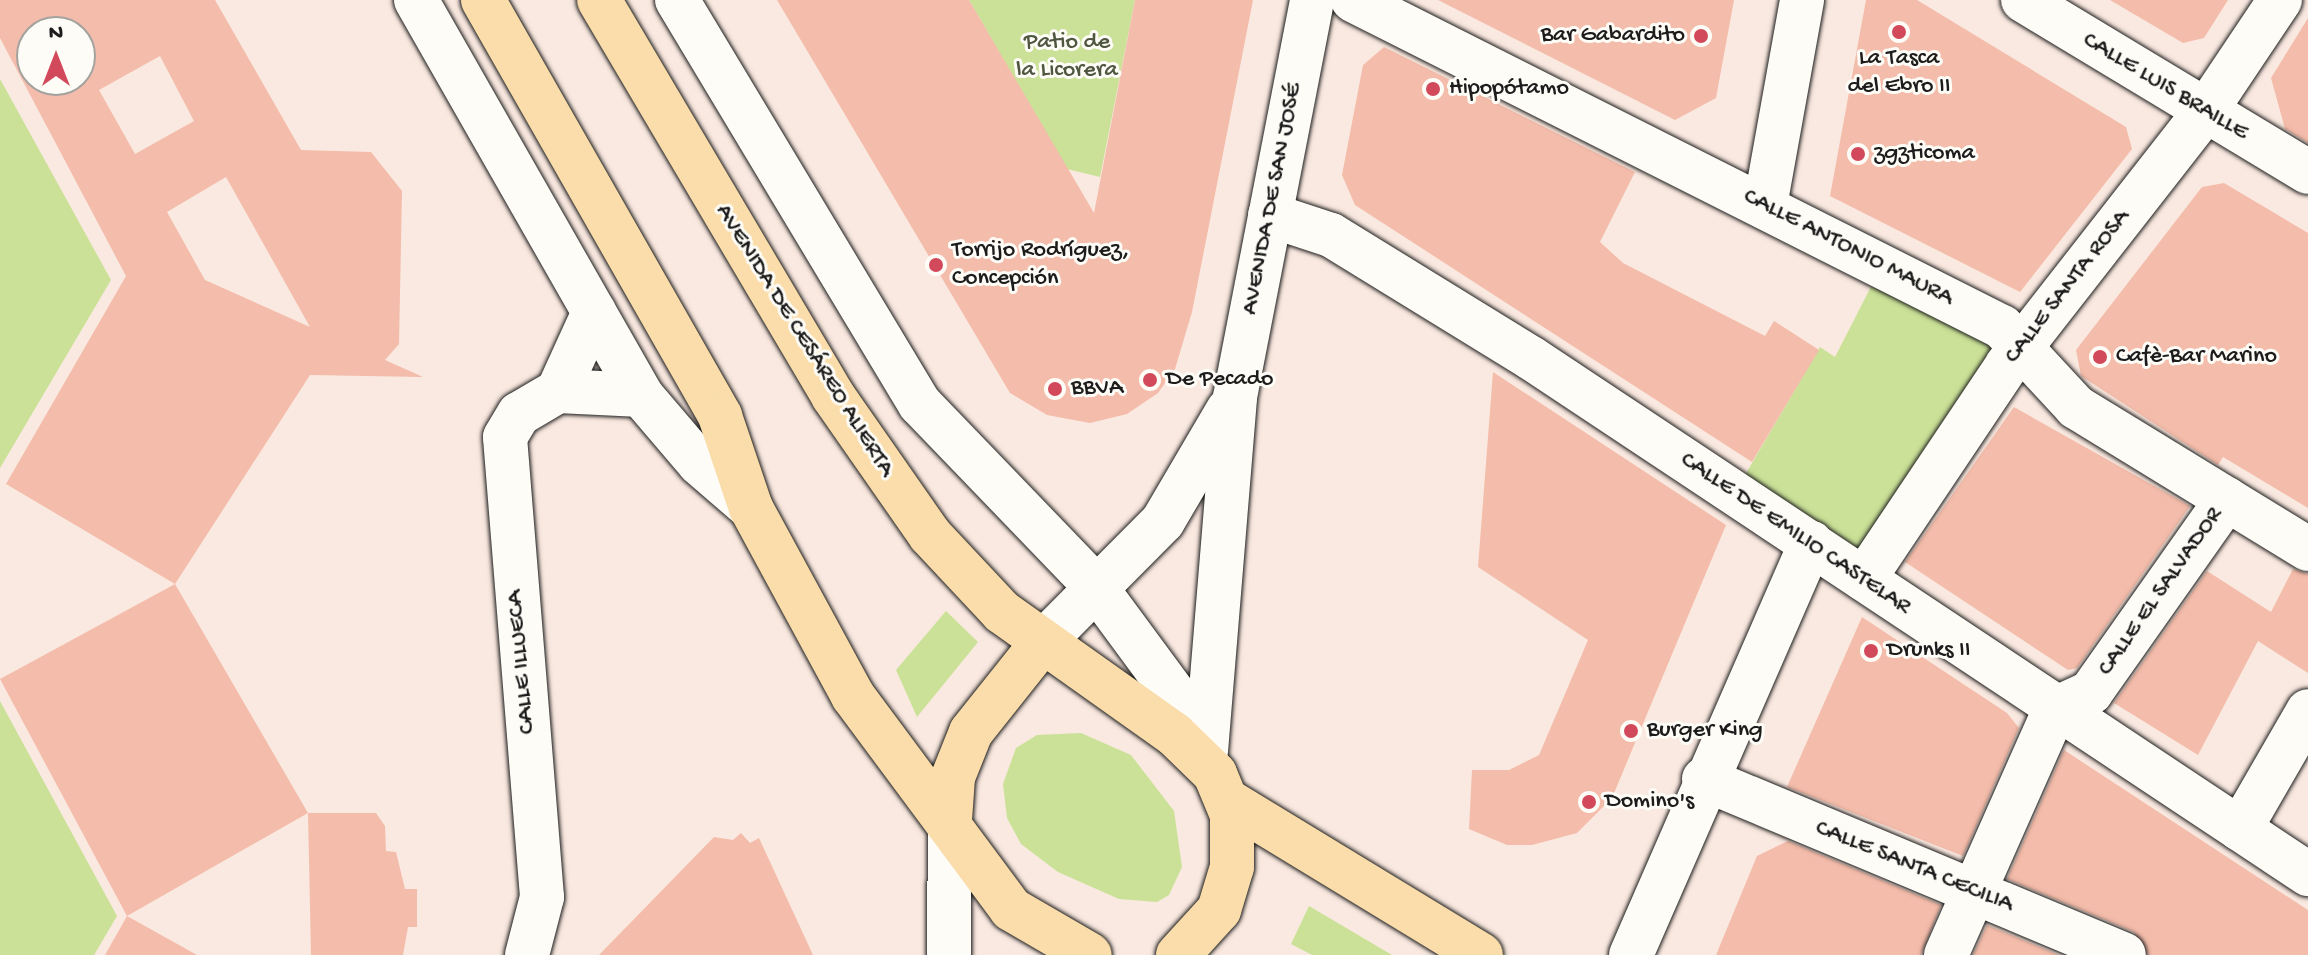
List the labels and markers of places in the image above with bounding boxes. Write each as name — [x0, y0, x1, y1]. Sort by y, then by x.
place label: Bar Gabardito — [1541, 22, 1685, 50]
marker: La Tasca del Ebro II — [1890, 23, 1908, 41]
marker: Bar Gabardito — [1692, 27, 1710, 45]
place label: La Tasca del Ebro II — [1847, 45, 1951, 101]
place label: Hipopótamo — [1449, 75, 1569, 103]
marker: Hipopótamo — [1424, 80, 1442, 98]
place label: zgzticoma — [1874, 140, 1975, 168]
marker: zgzticoma — [1849, 145, 1867, 163]
place label: Torrijo Rodríguez, Concepción — [952, 237, 1129, 293]
marker: Torrijo Rodríguez, Concepción — [927, 256, 945, 274]
place label: Cafè-Bar Marino — [2116, 343, 2277, 371]
marker: Cafè-Bar Marino — [2091, 348, 2109, 366]
place label: De Pecado — [1166, 366, 1273, 394]
marker: De Pecado — [1141, 371, 1159, 389]
place label: BBVA — [1071, 375, 1123, 403]
marker: BBVA — [1046, 380, 1064, 398]
place label: Drunks II — [1887, 637, 1971, 665]
marker: Drunks II — [1862, 642, 1880, 660]
place label: Burger King — [1647, 717, 1763, 745]
marker: Burger King — [1622, 722, 1640, 740]
place label: Domino's — [1605, 788, 1694, 816]
marker: Domino's — [1580, 793, 1598, 811]

